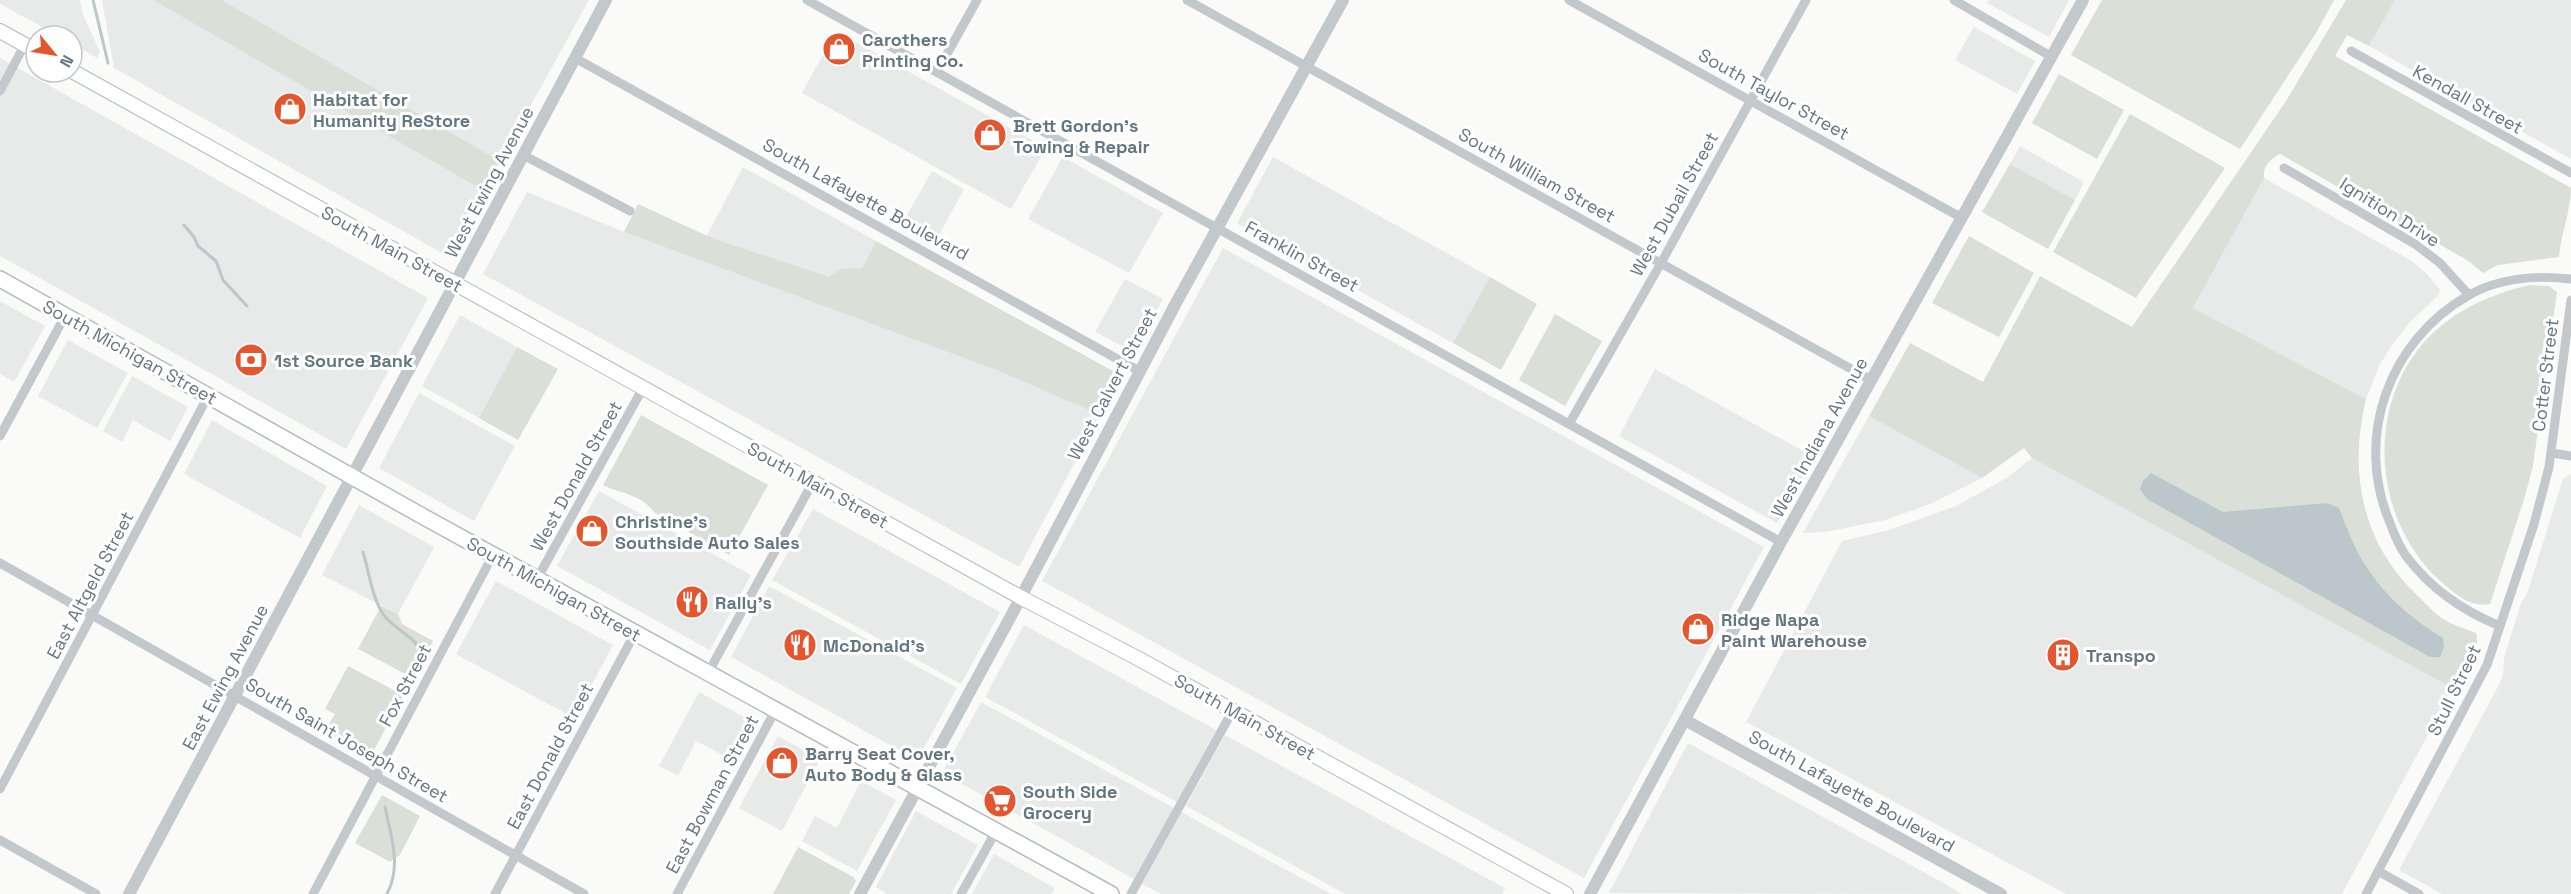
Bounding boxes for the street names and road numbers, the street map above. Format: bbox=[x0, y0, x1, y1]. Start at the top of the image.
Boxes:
street label: South Taylor Street bbox=[1695, 43, 1853, 145]
street label: Kendall Street bbox=[2409, 59, 2527, 139]
street label: West Ewing Avenue bbox=[439, 102, 539, 262]
street label: South William Street bbox=[1455, 122, 1619, 228]
street label: West Dubail Street bbox=[1625, 128, 1723, 280]
street label: South Lafayette Boulevard bbox=[759, 133, 973, 265]
street label: Ignition Drive bbox=[2336, 172, 2444, 252]
street label: South Main Street bbox=[317, 201, 467, 297]
street label: Franklin Street bbox=[1241, 215, 1363, 297]
street label: South Michigan Street bbox=[39, 294, 221, 410]
street label: West Calvert Street bbox=[1062, 304, 1162, 464]
street label: Cotter Street bbox=[2527, 317, 2563, 433]
street label: West Indiana Avenue bbox=[1765, 353, 1873, 521]
street label: West Donald Street bbox=[525, 397, 627, 555]
street label: South Main Street bbox=[743, 437, 893, 533]
street label: East Altgeld Street bbox=[41, 507, 139, 663]
street label: South Michigan Street bbox=[463, 531, 645, 647]
street label: East Ewing Avenue bbox=[177, 600, 273, 754]
street label: Fox Street bbox=[374, 640, 436, 730]
street label: Stull Street bbox=[2422, 641, 2486, 739]
street label: South Main Street bbox=[1170, 669, 1320, 765]
street label: South Saint Joseph Street bbox=[242, 672, 452, 808]
street label: East Donald Street bbox=[502, 679, 598, 833]
street label: East Bowman Street bbox=[660, 711, 764, 877]
street label: South Lafayette Boulevard bbox=[1745, 725, 1959, 857]

